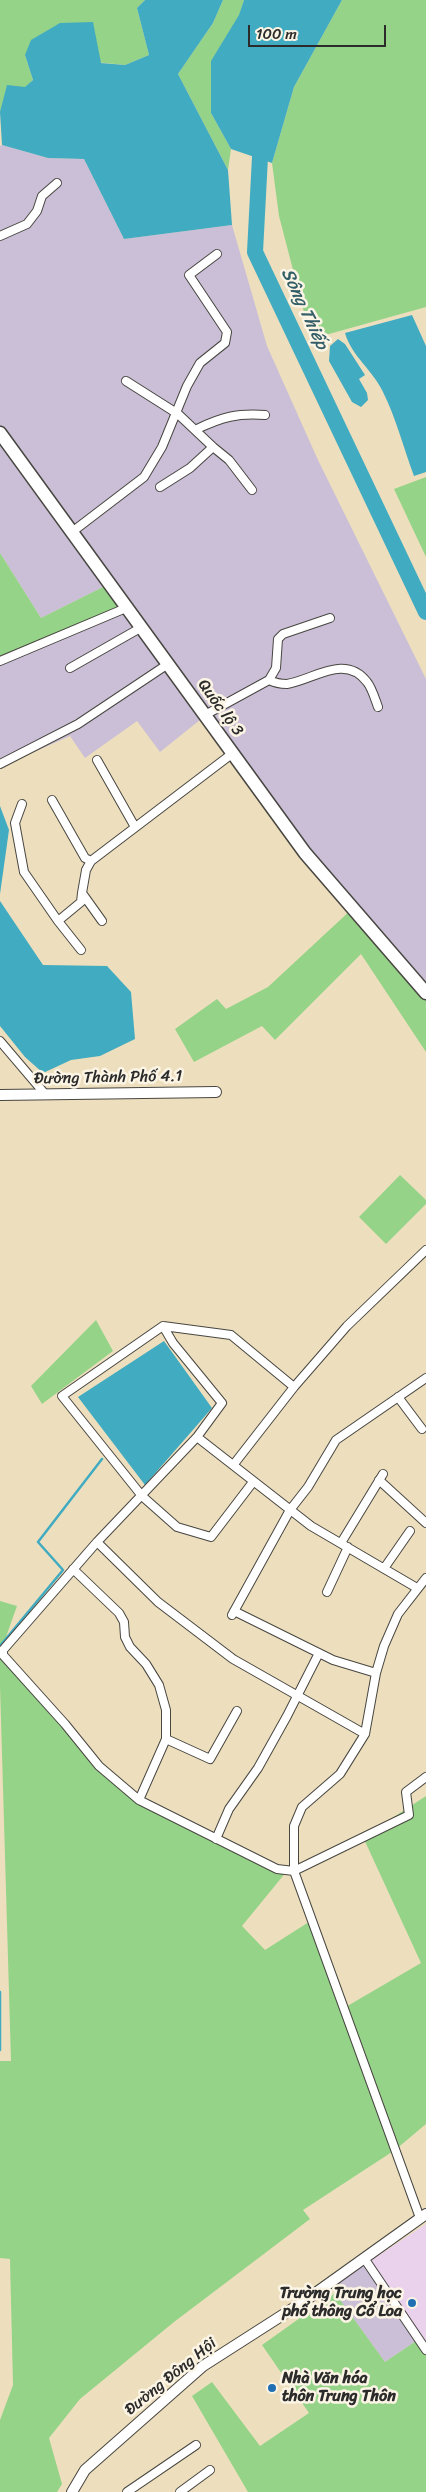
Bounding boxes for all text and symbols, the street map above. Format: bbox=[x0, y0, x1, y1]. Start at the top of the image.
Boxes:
scale bar bbox=[251, 15, 388, 47]
text: 100 m bbox=[256, 21, 297, 47]
water label: Sông Thiếp bbox=[276, 265, 332, 353]
street label: Quốc lộ 3 bbox=[193, 676, 247, 740]
street label: Đường Thành Phố 4.1 bbox=[34, 1067, 182, 1089]
place label: Trường Trung học phổ thông Cổ Loa bbox=[280, 2284, 402, 2322]
marker: Trường Trung học phổ thông Cổ Loa bbox=[406, 2297, 418, 2309]
street label: Đường Đông Hội bbox=[121, 2334, 221, 2420]
place label: Nhà Văn hóa thôn Trung Thôn bbox=[282, 2369, 396, 2407]
marker: Nhà Văn hóa thôn Trung Thôn bbox=[266, 2382, 278, 2394]

